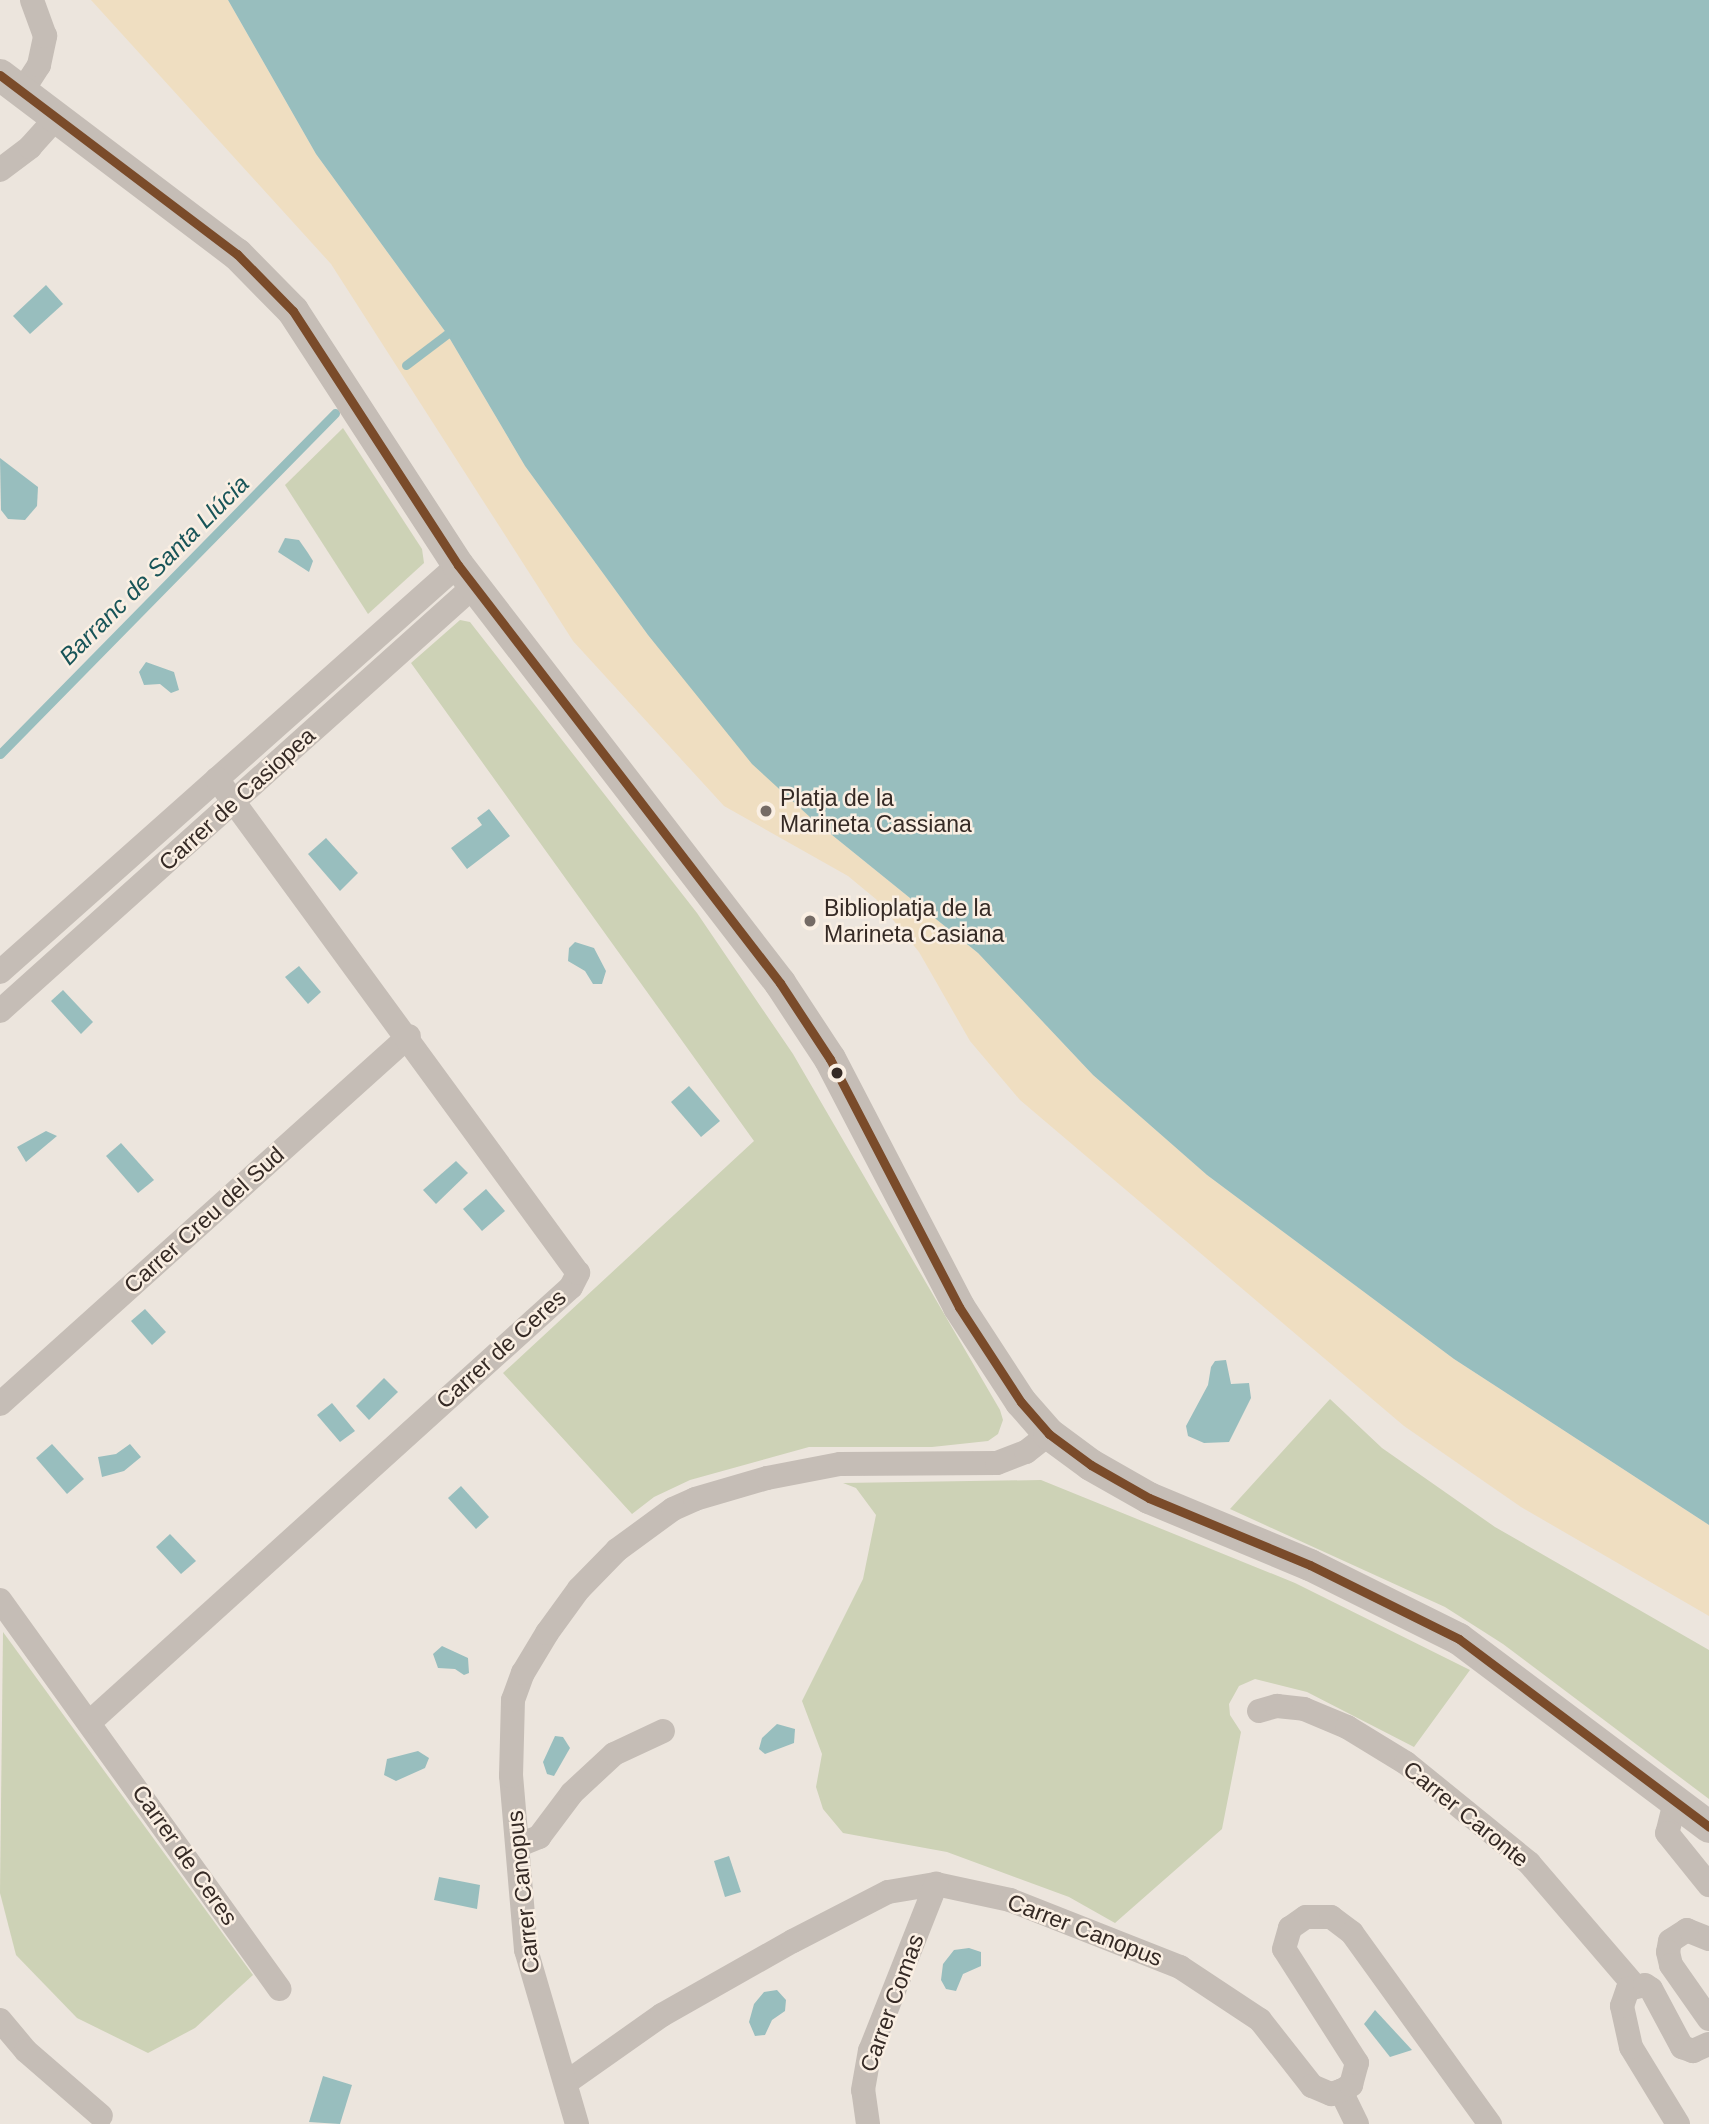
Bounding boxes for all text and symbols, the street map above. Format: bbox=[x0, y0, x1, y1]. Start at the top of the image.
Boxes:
water label: Barranc de Santa Llúcia bbox=[53, 469, 255, 671]
street label: Carrer de Casiopea bbox=[153, 722, 321, 876]
place label: Platja de la Marineta Cassiana bbox=[780, 784, 972, 838]
marker: Platja de la Marineta Cassiana bbox=[758, 803, 774, 819]
place label: Biblioplatja de la Marineta Casiana bbox=[824, 894, 1004, 948]
marker: Biblioplatja de la Marineta Casiana bbox=[802, 913, 818, 929]
unlabelled marker bbox=[830, 1066, 844, 1080]
street label: Carrer Creu del Sud bbox=[118, 1141, 290, 1299]
street label: Carrer de Ceres bbox=[430, 1284, 572, 1414]
street label: Carrer Caronte bbox=[1398, 1755, 1534, 1873]
street label: Carrer de Ceres bbox=[126, 1780, 244, 1930]
street label: Carrer Canopus bbox=[501, 1809, 545, 1975]
street label: Carrer Canopus bbox=[1004, 1888, 1166, 1972]
street label: Carrer Comas bbox=[854, 1930, 930, 2076]

